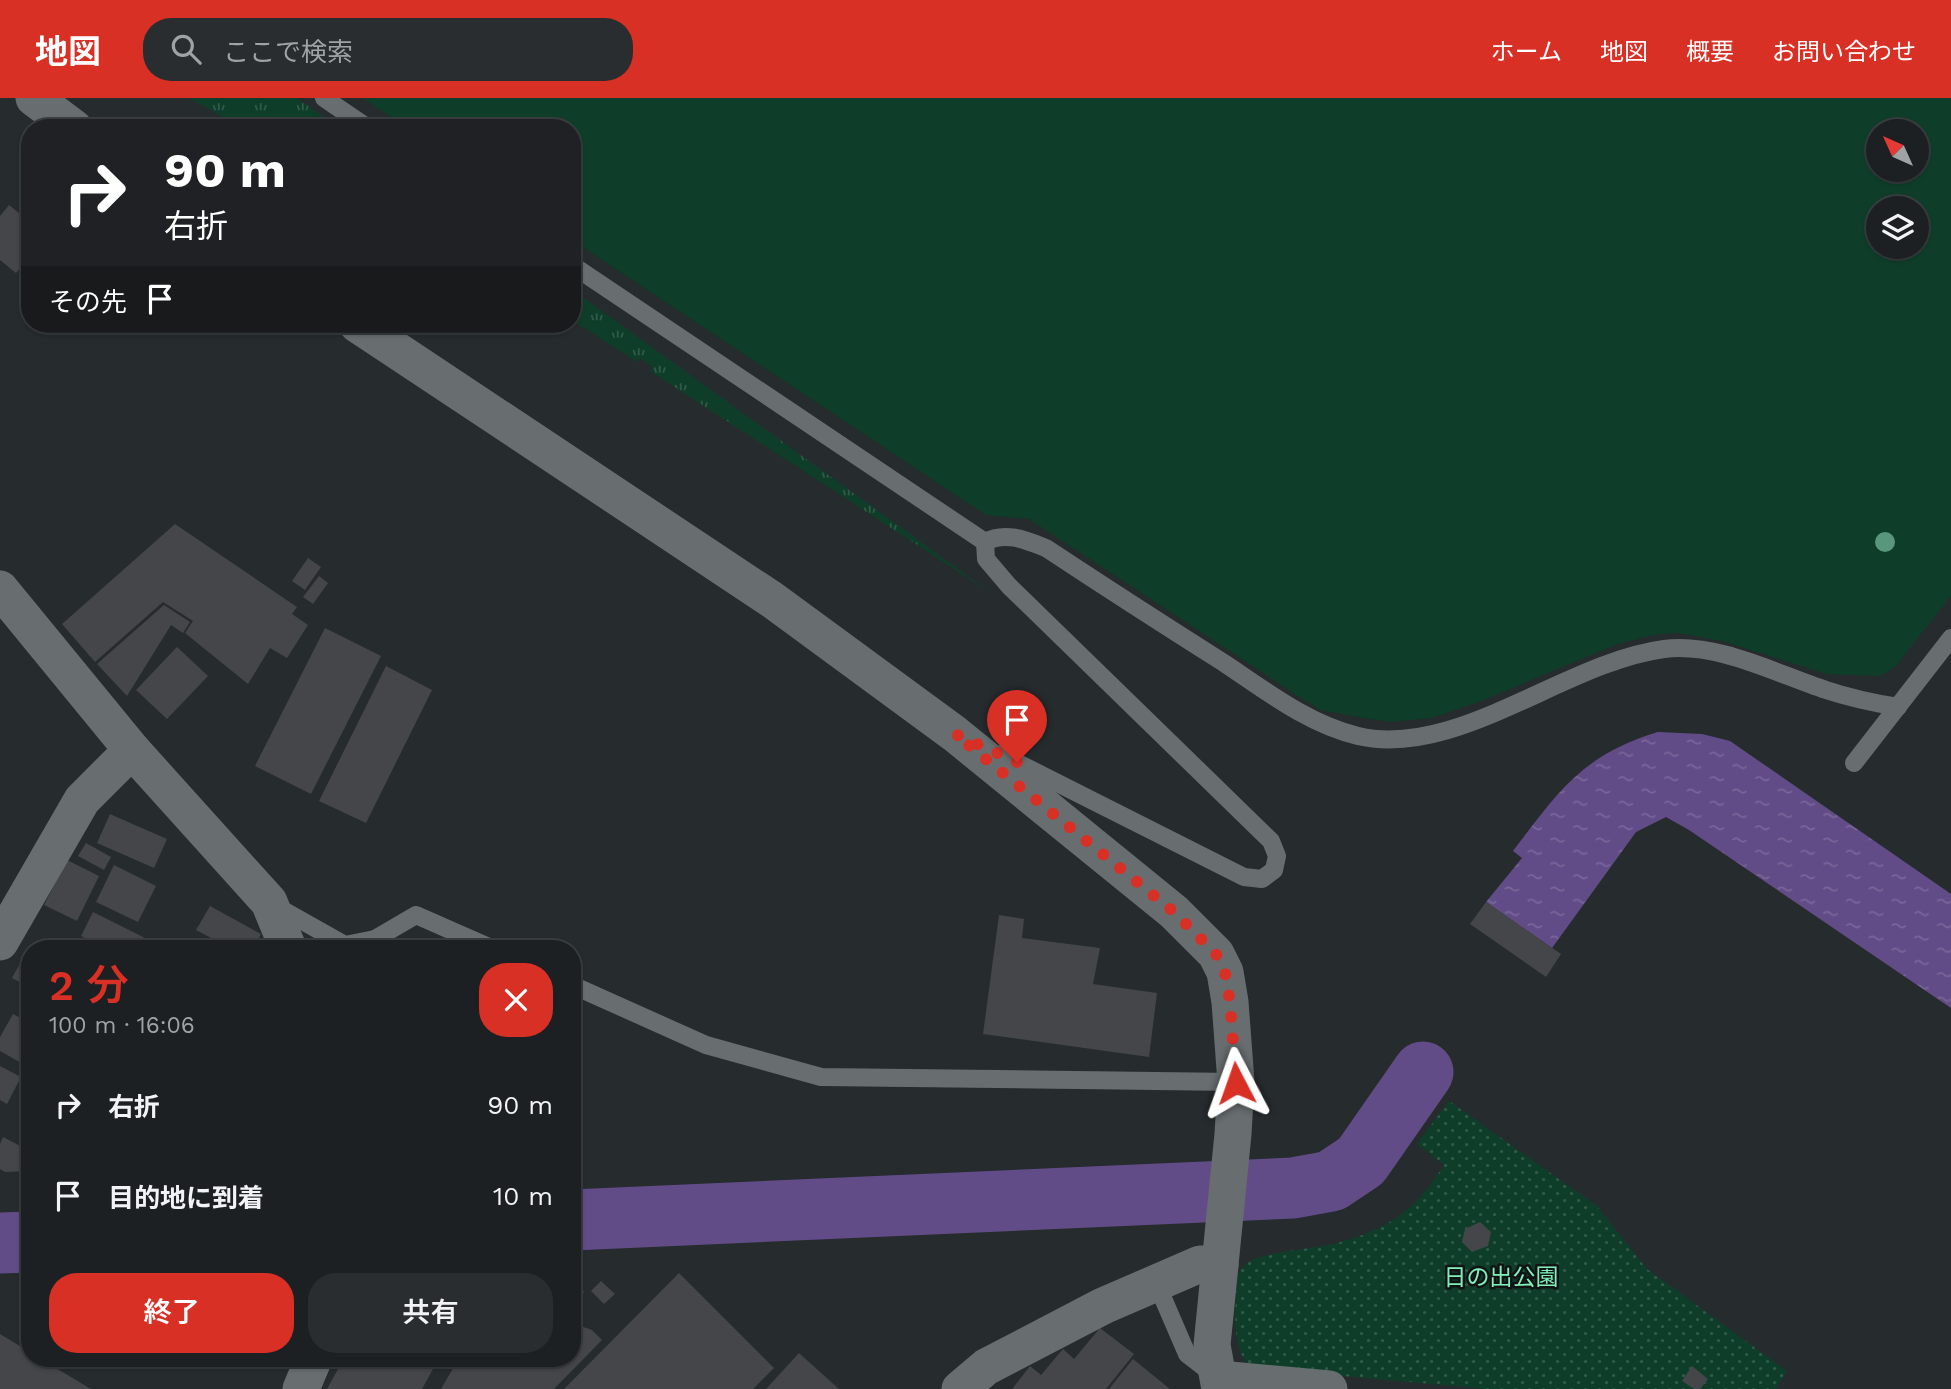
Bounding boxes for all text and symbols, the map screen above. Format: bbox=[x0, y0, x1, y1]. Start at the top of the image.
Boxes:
search box bbox=[143, 18, 633, 81]
icon: search bbox=[167, 30, 205, 68]
text: 地図 bbox=[35, 32, 101, 71]
text: ここで検索 bbox=[223, 37, 353, 67]
text: ホーム bbox=[1491, 38, 1562, 66]
text: 地図 bbox=[1600, 38, 1648, 66]
text: 概要 bbox=[1686, 38, 1734, 66]
text: お問い合わせ bbox=[1772, 38, 1916, 66]
north arrow bbox=[1866, 119, 1928, 182]
map controls bbox=[1866, 119, 1929, 259]
text: 90 m bbox=[164, 141, 286, 199]
icon: right bbox=[49, 147, 140, 238]
button: layers bbox=[1866, 196, 1929, 259]
text: 右折 bbox=[164, 207, 228, 245]
icon: arrive bbox=[141, 280, 179, 318]
text: その先 bbox=[49, 287, 127, 317]
pin bbox=[987, 690, 1047, 762]
icon: arrive bbox=[998, 701, 1036, 739]
text: 2 分 bbox=[49, 961, 129, 1010]
button: close bbox=[479, 963, 553, 1037]
text: 100 m · 16:06 bbox=[49, 1012, 195, 1039]
position arrow bbox=[1199, 1046, 1273, 1120]
icon: right bbox=[49, 1086, 87, 1124]
text: 90 m bbox=[487, 1090, 553, 1120]
text: 右折 bbox=[108, 1092, 160, 1122]
icon: arrive bbox=[49, 1177, 87, 1215]
text: 10 m bbox=[493, 1181, 553, 1211]
text: 目的地に到着 bbox=[108, 1183, 264, 1213]
park label: 日の出公園 bbox=[1444, 1264, 1559, 1291]
button: 終了 bbox=[49, 1273, 294, 1353]
button: 共有 bbox=[308, 1273, 553, 1353]

